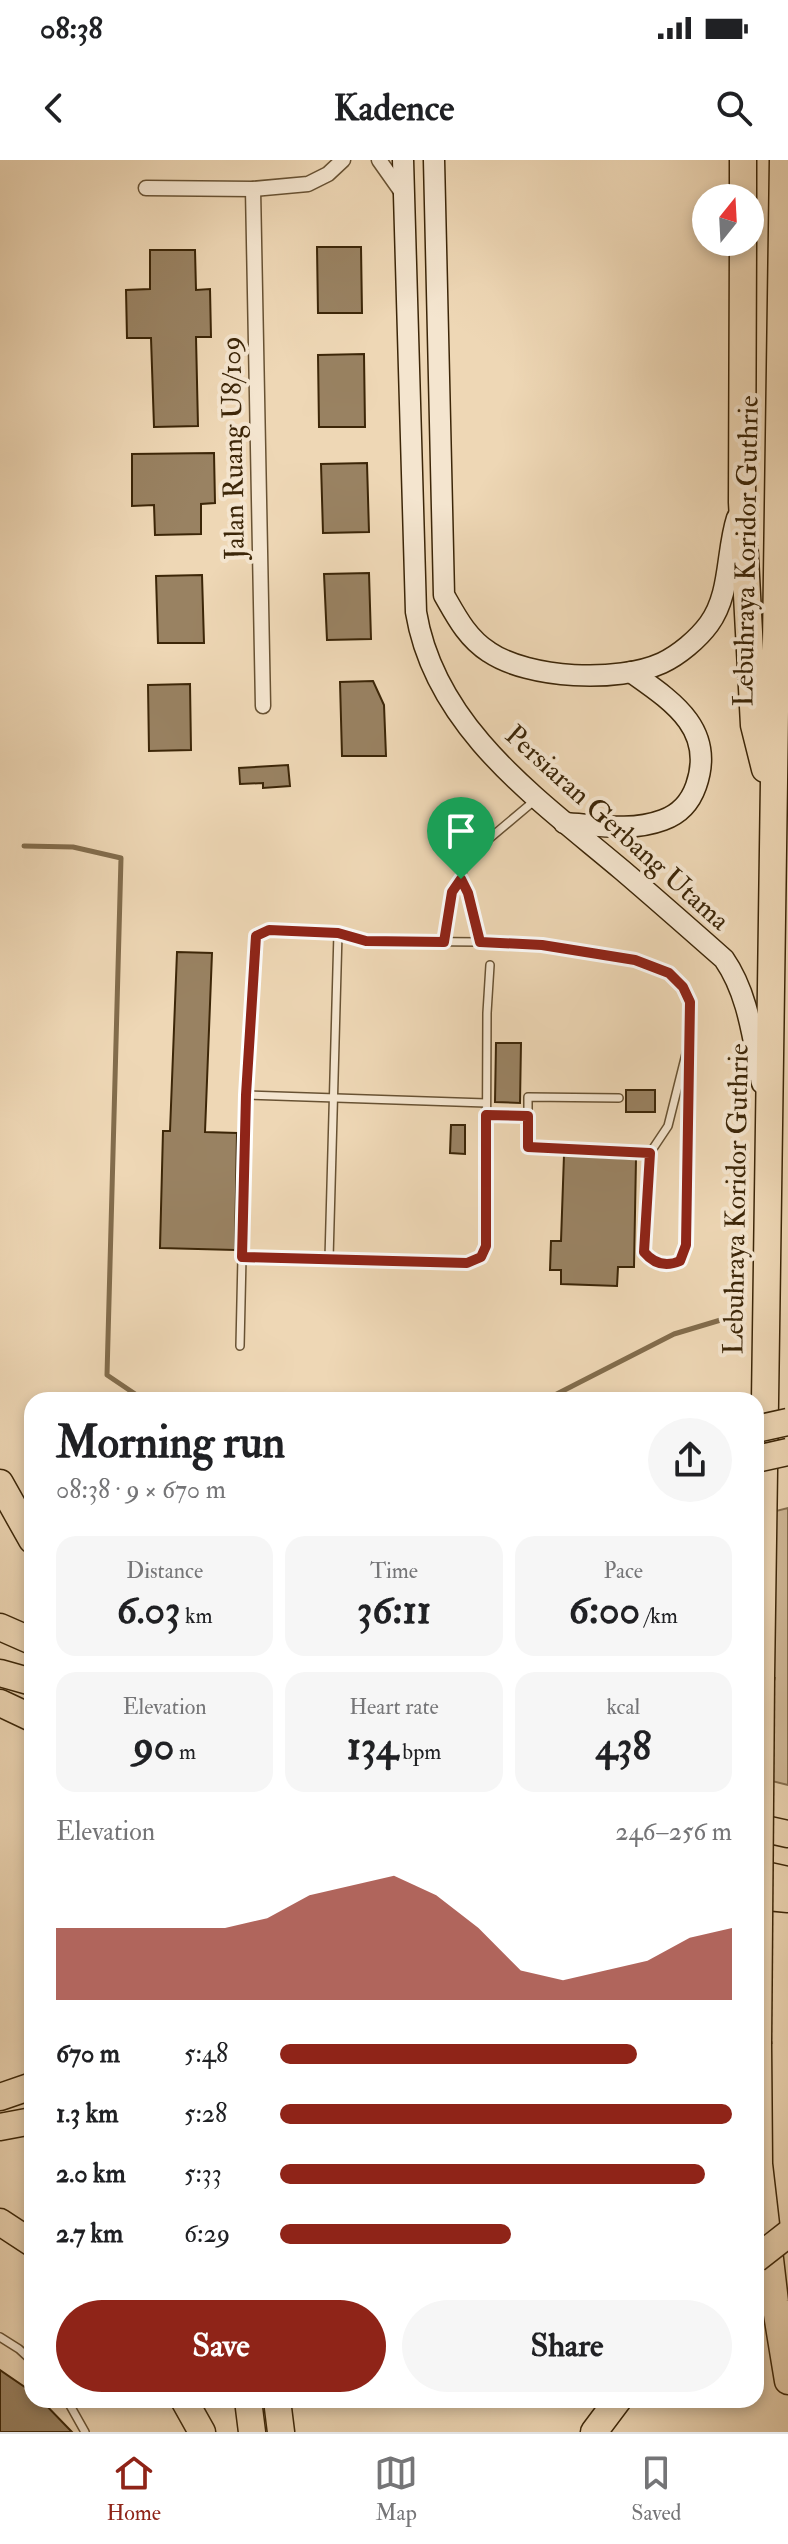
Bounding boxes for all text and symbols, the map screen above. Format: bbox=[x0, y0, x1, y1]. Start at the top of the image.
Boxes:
text: 08:38 bbox=[40, 10, 102, 47]
icon: back bbox=[32, 86, 76, 130]
text: Kadence bbox=[334, 86, 454, 131]
icon: search bbox=[712, 86, 756, 130]
north arrow bbox=[692, 184, 764, 256]
map controls bbox=[692, 184, 764, 256]
street label: Jalan Ruang U8/109 bbox=[214, 336, 253, 561]
street label: Lebuhraya Koridor Guthrie bbox=[726, 395, 767, 707]
street label: Persiaran Gerbang Utama bbox=[497, 718, 737, 939]
pin bbox=[427, 797, 495, 879]
icon: arrive bbox=[439, 809, 483, 853]
street label: Lebuhraya Koridor Guthrie bbox=[716, 1043, 757, 1355]
text: Morning run bbox=[56, 1416, 285, 1471]
button: share bbox=[648, 1418, 732, 1502]
text: 08:38 · 9 × 670 m bbox=[56, 1474, 226, 1506]
text: Distance bbox=[126, 1557, 203, 1585]
text: Time bbox=[370, 1557, 418, 1585]
text: Pace bbox=[604, 1557, 643, 1585]
text: 6.03 bbox=[117, 1585, 180, 1636]
text: 36:11 bbox=[357, 1585, 431, 1636]
text: 6:00 bbox=[569, 1585, 640, 1636]
text: km bbox=[180, 1602, 213, 1630]
text: /km bbox=[640, 1602, 678, 1630]
text: Elevation bbox=[123, 1693, 207, 1721]
text: Heart rate bbox=[349, 1693, 439, 1721]
text: kcal bbox=[606, 1693, 640, 1721]
text: 90 bbox=[133, 1721, 174, 1772]
text: 134 bbox=[347, 1721, 398, 1772]
text: 438 bbox=[595, 1721, 651, 1772]
text: m bbox=[174, 1738, 196, 1766]
text: bpm bbox=[398, 1738, 441, 1766]
text: Elevation bbox=[56, 1816, 155, 1848]
text: 246–256 m bbox=[615, 1816, 732, 1848]
text: 670 m bbox=[56, 2038, 120, 2070]
text: 5:48 bbox=[184, 2038, 228, 2070]
text: 1.3 km bbox=[56, 2098, 118, 2130]
text: 5:28 bbox=[184, 2098, 227, 2130]
text: 2.0 km bbox=[56, 2158, 126, 2190]
text: 5:33 bbox=[184, 2158, 222, 2190]
text: 2.7 km bbox=[56, 2218, 123, 2250]
text: 6:29 bbox=[184, 2218, 230, 2250]
button: Save bbox=[56, 2300, 386, 2392]
button: Share bbox=[402, 2300, 732, 2392]
tab: Home bbox=[107, 2451, 161, 2527]
tab: Map bbox=[374, 2451, 418, 2527]
tab: Saved bbox=[631, 2451, 681, 2527]

